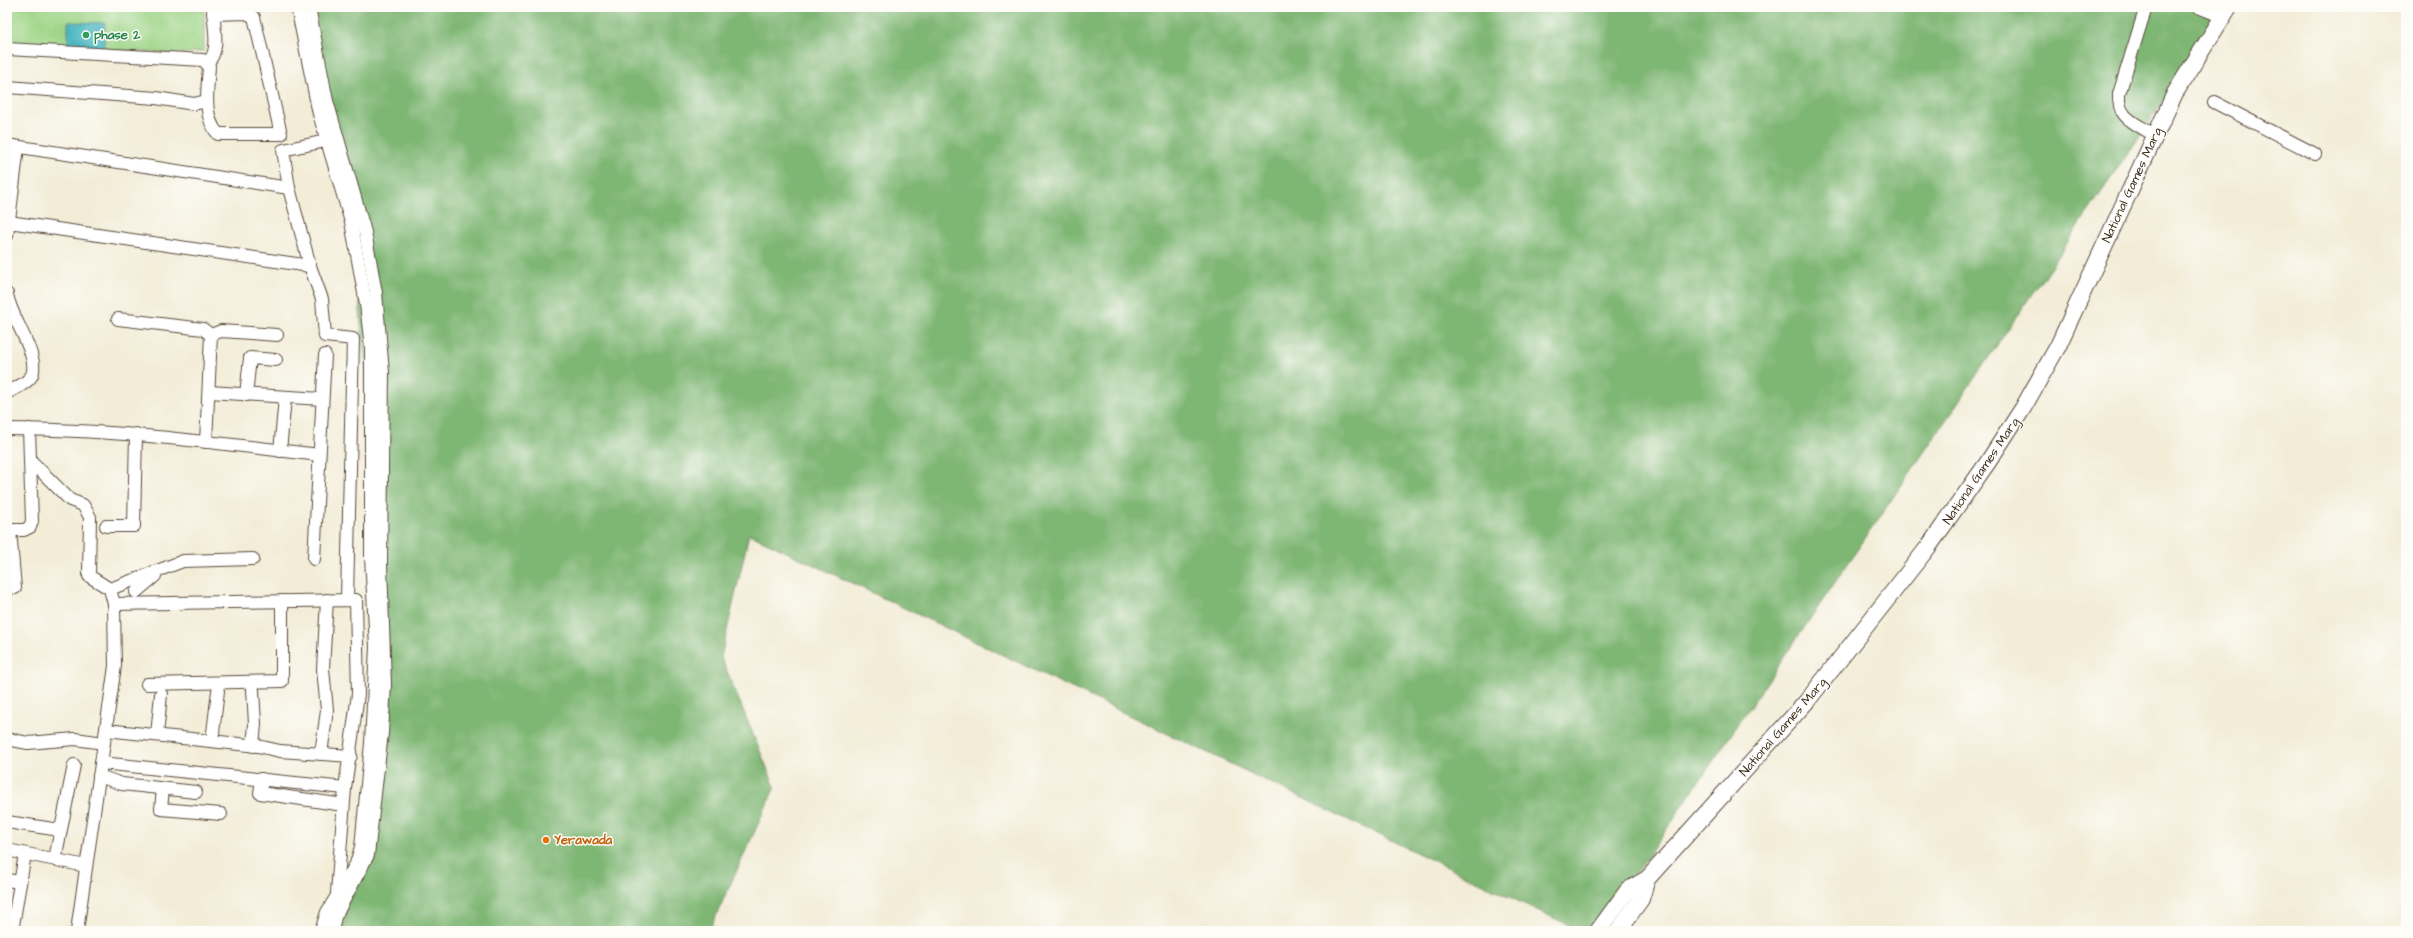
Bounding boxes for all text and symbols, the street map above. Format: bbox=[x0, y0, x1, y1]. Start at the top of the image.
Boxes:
place label: phase 2 bbox=[94, 26, 141, 45]
marker: phase 2 bbox=[81, 30, 91, 40]
street label: National Games Marg bbox=[2097, 124, 2168, 246]
street label: National Games Marg bbox=[1938, 414, 2025, 529]
street label: National Games Marg bbox=[1735, 674, 1832, 781]
place label: Yerawada bbox=[554, 831, 613, 849]
marker: Yerawada bbox=[541, 835, 551, 845]

